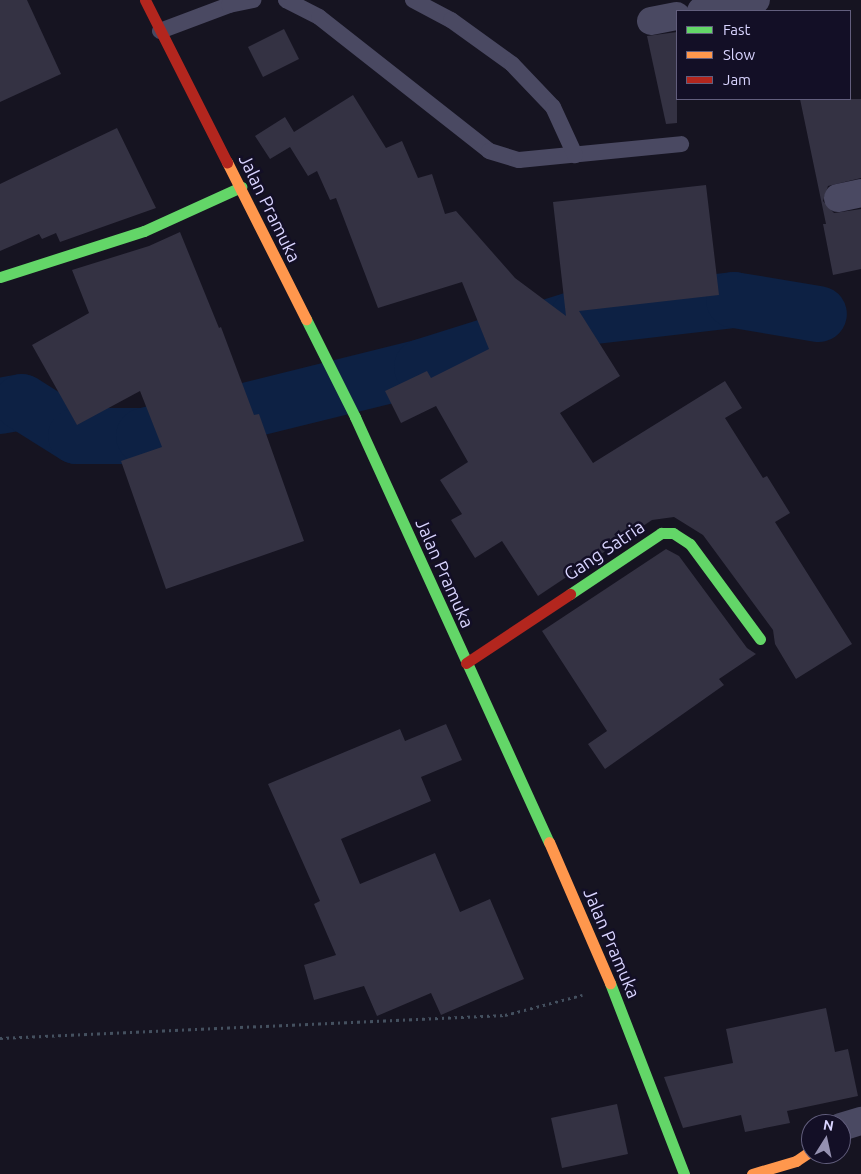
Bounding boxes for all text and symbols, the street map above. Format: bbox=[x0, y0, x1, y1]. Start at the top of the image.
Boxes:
legend bbox=[676, 10, 851, 100]
text: Fast bbox=[723, 21, 750, 38]
text: Slow bbox=[723, 46, 755, 63]
text: Jam bbox=[723, 71, 751, 88]
street label: Jalan Pramuka bbox=[235, 150, 305, 266]
street label: Jalan Pramuka bbox=[411, 515, 479, 631]
street label: Gang Satria bbox=[560, 515, 648, 585]
street label: Jalan Pramuka bbox=[579, 885, 645, 1001]
north arrow bbox=[801, 1114, 851, 1164]
text: N bbox=[822, 1116, 835, 1134]

